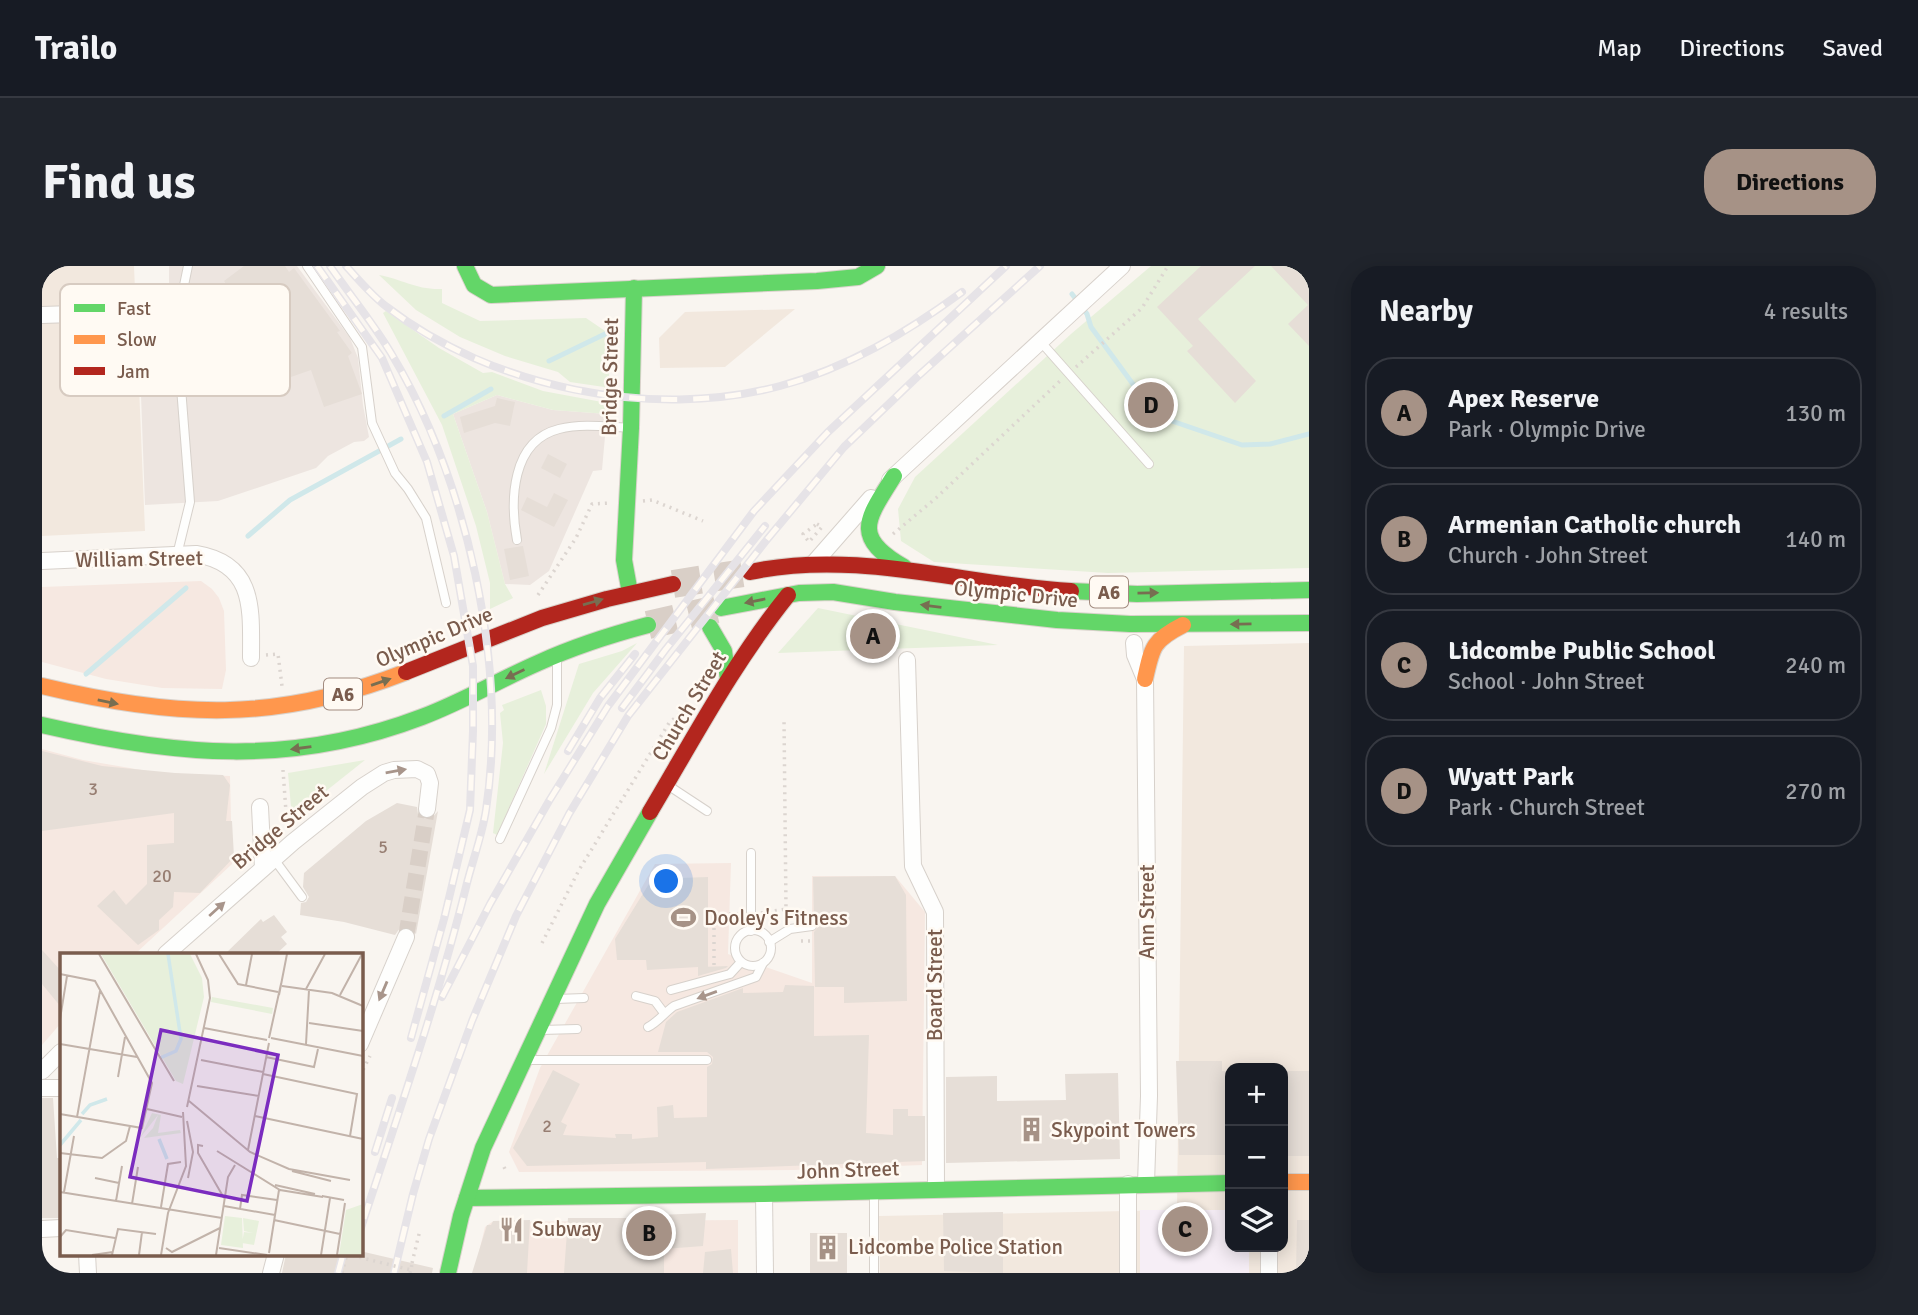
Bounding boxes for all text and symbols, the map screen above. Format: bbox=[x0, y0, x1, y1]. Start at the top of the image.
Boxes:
text: Trailo bbox=[35, 28, 117, 69]
text: Map bbox=[1597, 33, 1642, 63]
text: Directions bbox=[1680, 33, 1785, 63]
text: Saved bbox=[1823, 33, 1883, 63]
button: Directions bbox=[1704, 149, 1876, 215]
text: Find us bbox=[42, 152, 195, 212]
legend bbox=[60, 284, 290, 396]
text: Nearby bbox=[1379, 293, 1473, 330]
text: Fast bbox=[117, 297, 151, 321]
text: 4 results bbox=[1764, 297, 1848, 326]
street label: Bridge Street bbox=[596, 318, 624, 436]
text: Slow bbox=[117, 328, 157, 352]
text: Jam bbox=[117, 360, 150, 384]
pin: D bbox=[1128, 379, 1174, 431]
text: Apex Reserve bbox=[1448, 383, 1599, 415]
text: A bbox=[1397, 399, 1411, 428]
text: 130 m bbox=[1785, 399, 1846, 428]
text: Park · Olympic Drive bbox=[1448, 415, 1646, 444]
text: Armenian Catholic church bbox=[1448, 509, 1741, 541]
text: B bbox=[1397, 525, 1411, 554]
text: 140 m bbox=[1785, 525, 1846, 554]
text: Church · John Street bbox=[1448, 541, 1648, 570]
street label: William Street bbox=[75, 545, 203, 573]
street label: Olympic Drive bbox=[953, 575, 1079, 613]
road number: A6 bbox=[1090, 576, 1128, 608]
one-way arrow bbox=[1137, 588, 1159, 599]
one-way arrow bbox=[744, 596, 766, 607]
one-way arrow bbox=[583, 597, 604, 607]
street label: Olympic Drive bbox=[372, 601, 496, 673]
one-way arrow bbox=[920, 601, 942, 612]
pin: A bbox=[850, 610, 896, 662]
one-way arrow bbox=[1230, 618, 1252, 630]
text: Lidcombe Public School bbox=[1448, 635, 1715, 667]
street label: Church Street bbox=[646, 646, 732, 766]
text: C bbox=[1397, 651, 1411, 680]
text: 240 m bbox=[1785, 651, 1846, 680]
text: School · John Street bbox=[1448, 667, 1644, 696]
one-way arrow bbox=[505, 668, 525, 679]
one-way arrow bbox=[370, 677, 391, 688]
road number: A6 bbox=[324, 678, 362, 710]
one-way arrow bbox=[97, 696, 119, 707]
one-way arrow bbox=[290, 742, 312, 753]
text: Wyatt Park bbox=[1448, 761, 1574, 793]
one-way arrow bbox=[385, 765, 407, 776]
text: D bbox=[1396, 777, 1412, 806]
text: 270 m bbox=[1785, 777, 1846, 806]
house number: 3 bbox=[88, 778, 98, 800]
street label: Bridge Street bbox=[226, 779, 334, 875]
text: Park · Church Street bbox=[1448, 793, 1645, 822]
house number: 5 bbox=[378, 836, 388, 858]
your location bbox=[649, 864, 683, 898]
street label: Ann Street bbox=[1134, 864, 1160, 960]
house number: 20 bbox=[152, 865, 172, 887]
one-way arrow bbox=[208, 901, 226, 917]
sports icon: Dooley's Fitness bbox=[670, 904, 698, 932]
place label: Dooley's Fitness bbox=[704, 905, 848, 931]
street label: Board Street bbox=[922, 929, 948, 1041]
inset map bbox=[60, 953, 362, 1256]
one-way arrow bbox=[377, 980, 388, 1001]
one-way arrow bbox=[696, 989, 717, 1000]
map controls bbox=[1225, 1063, 1288, 1252]
button: + bbox=[1225, 1063, 1288, 1126]
house number: 2 bbox=[542, 1115, 552, 1137]
building icon: Skypoint Towers bbox=[1017, 1116, 1045, 1144]
place label: Skypoint Towers bbox=[1051, 1117, 1196, 1143]
button: − bbox=[1225, 1126, 1288, 1189]
street label: John Street bbox=[796, 1155, 900, 1185]
button: layers bbox=[1225, 1189, 1288, 1252]
pin: C bbox=[1162, 1203, 1208, 1255]
pin: B bbox=[626, 1207, 672, 1259]
restaurant icon: Subway bbox=[498, 1215, 526, 1243]
place label: Subway bbox=[532, 1216, 602, 1242]
building icon: Lidcombe Police Station bbox=[814, 1233, 842, 1261]
place label: Lidcombe Police Station bbox=[848, 1234, 1063, 1260]

